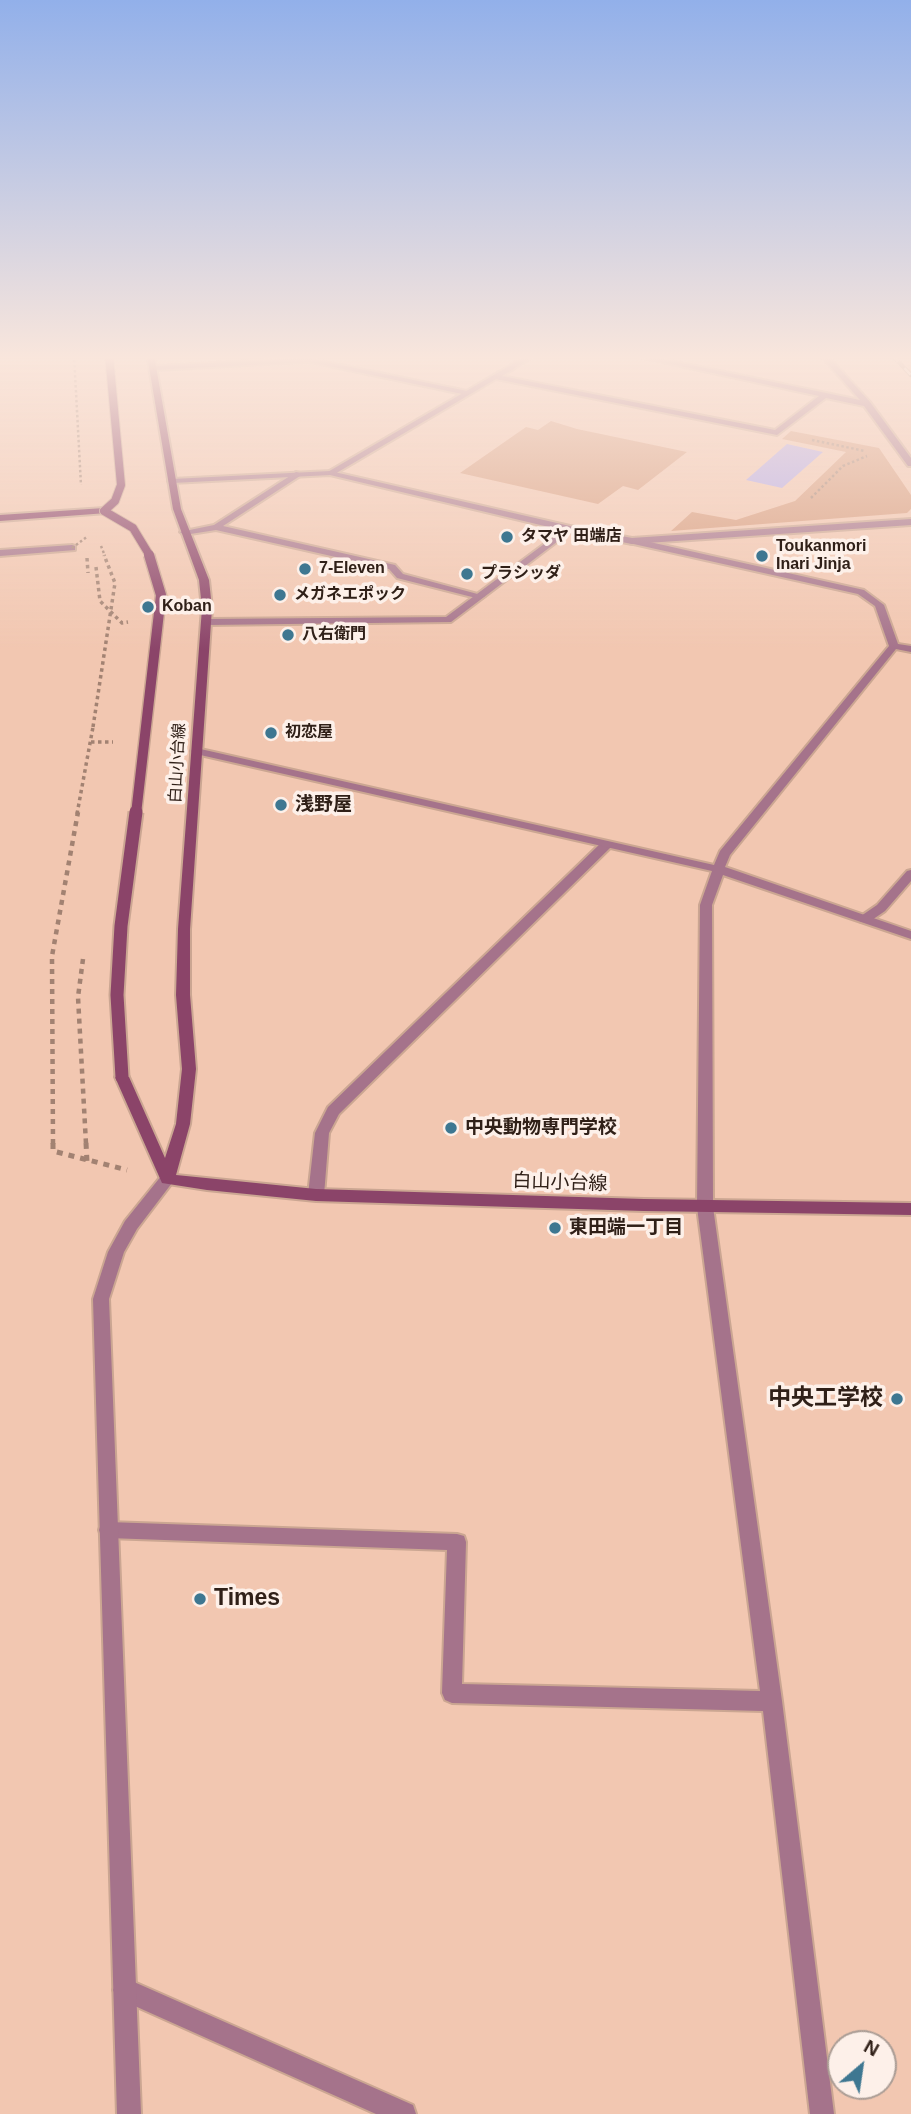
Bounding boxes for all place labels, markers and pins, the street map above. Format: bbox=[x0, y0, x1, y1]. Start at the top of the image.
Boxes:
place label: タマヤ 田端店 bbox=[521, 527, 621, 547]
marker: タマヤ 田端店 bbox=[499, 529, 515, 545]
place label: Toukanmori Inari Jinja bbox=[776, 537, 866, 575]
marker: Toukanmori Inari Jinja bbox=[754, 548, 770, 564]
place label: 7-Eleven bbox=[319, 559, 385, 579]
marker: 7-Eleven bbox=[297, 561, 313, 577]
place label: プラシッダ bbox=[481, 564, 561, 584]
marker: プラシッダ bbox=[459, 566, 475, 582]
place label: メガネエポック bbox=[294, 585, 406, 605]
marker: メガネエポック bbox=[272, 587, 288, 603]
place label: Koban bbox=[162, 597, 212, 617]
marker: Koban bbox=[140, 599, 156, 615]
place label: 八右衛門 bbox=[302, 625, 366, 645]
marker: 八右衛門 bbox=[280, 627, 296, 643]
place label: 初恋屋 bbox=[285, 723, 333, 743]
marker: 初恋屋 bbox=[263, 725, 279, 741]
place label: 浅野屋 bbox=[295, 794, 352, 816]
marker: 浅野屋 bbox=[273, 797, 289, 813]
place label: 中央動物専門学校 bbox=[465, 1117, 617, 1139]
marker: 中央動物専門学校 bbox=[443, 1120, 459, 1136]
place label: 東田端一丁目 bbox=[569, 1217, 683, 1239]
marker: 東田端一丁目 bbox=[547, 1220, 563, 1236]
place label: 中央工学校 bbox=[768, 1385, 883, 1413]
marker: 中央工学校 bbox=[889, 1391, 905, 1407]
place label: Times bbox=[214, 1585, 280, 1613]
marker: Times bbox=[192, 1591, 208, 1607]

